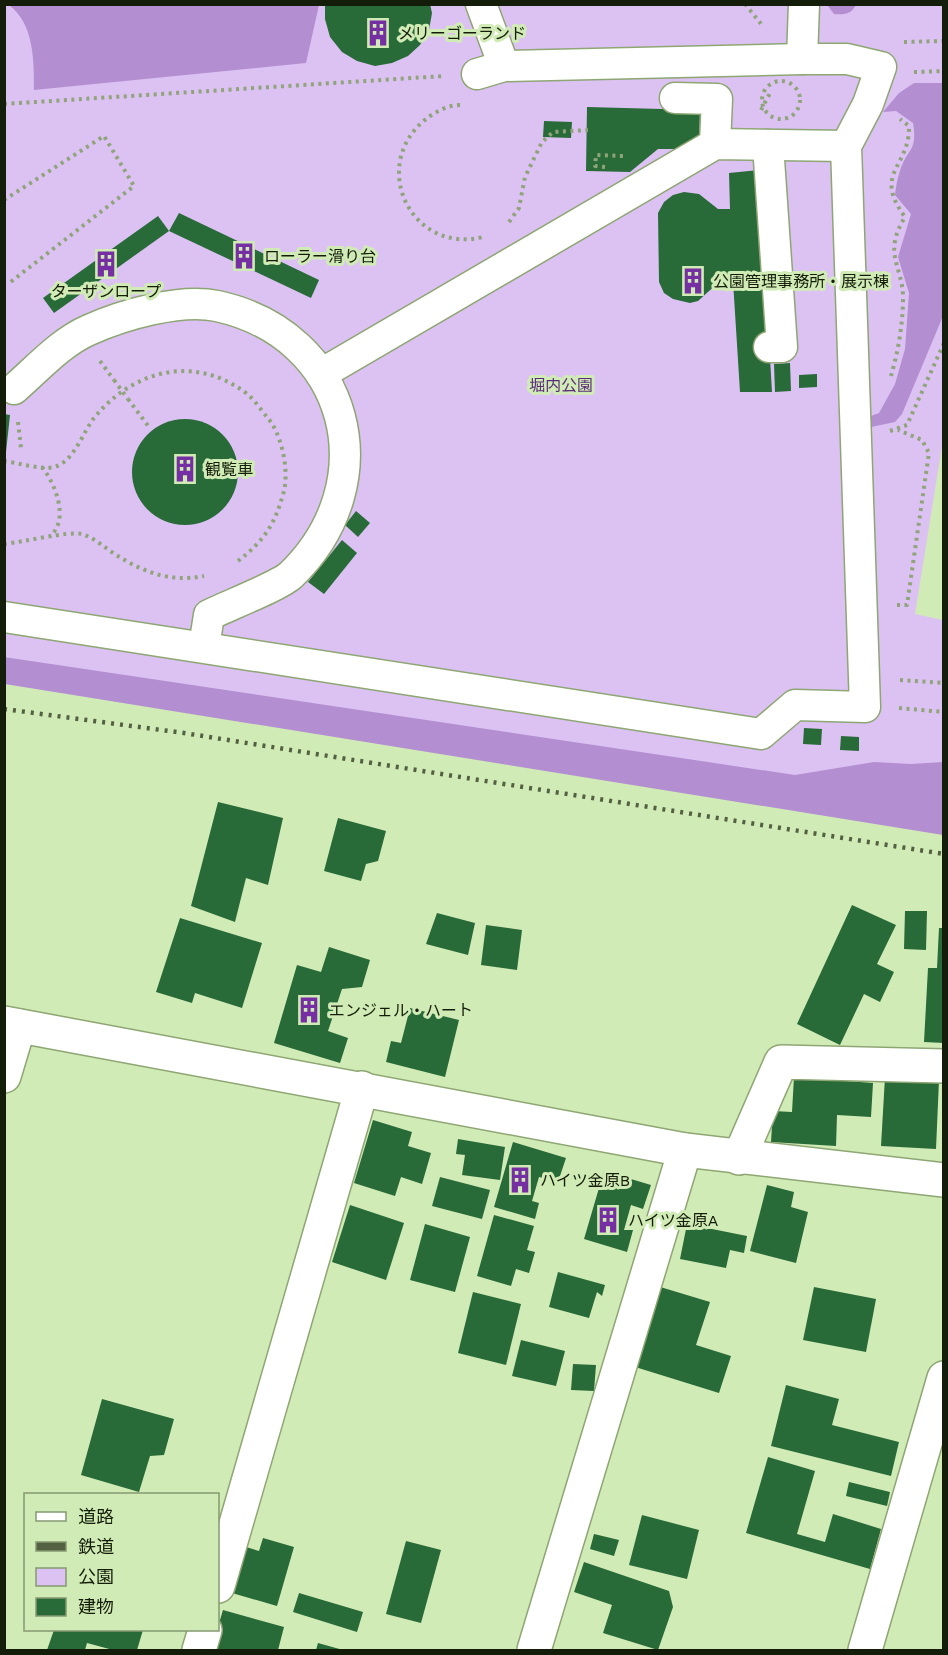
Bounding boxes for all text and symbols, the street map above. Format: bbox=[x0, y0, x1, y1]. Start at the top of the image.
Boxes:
building icon: メリーゴーランド bbox=[363, 18, 393, 48]
place label: メリーゴーランド bbox=[398, 24, 526, 43]
building icon: ローラー滑り台 bbox=[229, 241, 259, 271]
place label: ローラー滑り台 bbox=[264, 247, 376, 266]
building icon: ターザンロープ bbox=[91, 249, 121, 279]
building icon: 公園管理事務所・展示棟 bbox=[678, 266, 708, 296]
place label: 公園管理事務所・展示棟 bbox=[713, 272, 889, 291]
place label: ターザンロープ bbox=[51, 282, 161, 301]
park label: 堀内公園 bbox=[529, 376, 593, 395]
building icon: 観覧車 bbox=[170, 454, 200, 484]
place label: 観覧車 bbox=[205, 460, 253, 479]
building icon: エンジェル・ハート bbox=[294, 995, 324, 1025]
place label: エンジェル・ハート bbox=[329, 1001, 473, 1020]
building icon: ハイツ金原B bbox=[505, 1165, 535, 1195]
place label: ハイツ金原B bbox=[540, 1171, 630, 1190]
building icon: ハイツ金原A bbox=[593, 1205, 623, 1235]
place label: ハイツ金原A bbox=[628, 1211, 719, 1230]
legend bbox=[24, 1493, 219, 1631]
text: 道路 bbox=[78, 1506, 114, 1527]
text: 鉄道 bbox=[78, 1536, 114, 1557]
text: 公園 bbox=[78, 1566, 114, 1587]
text: 建物 bbox=[78, 1596, 114, 1617]

